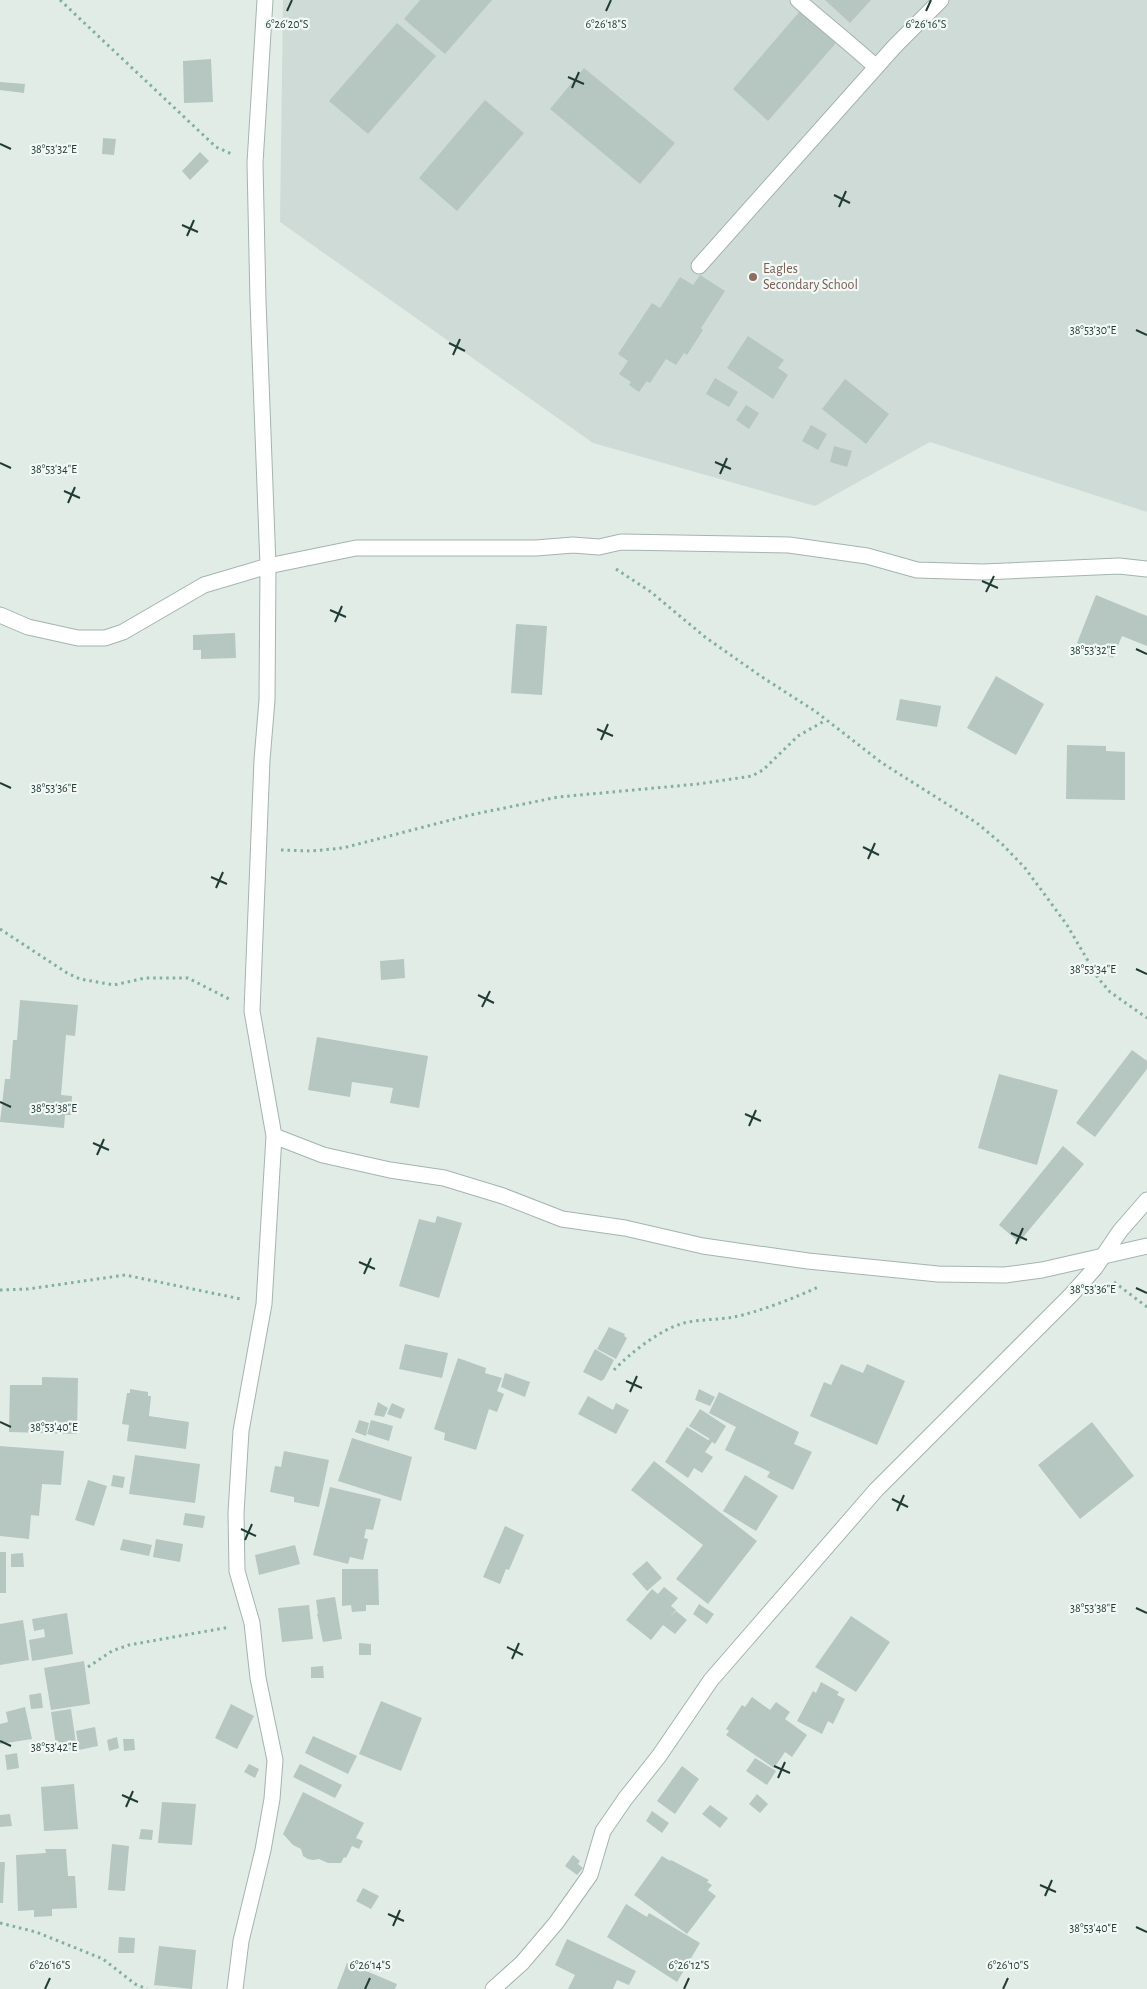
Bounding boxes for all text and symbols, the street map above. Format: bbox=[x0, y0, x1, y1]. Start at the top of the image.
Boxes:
text: 6°26'20"S bbox=[265, 18, 309, 30]
text: 6°26'18"S bbox=[585, 18, 627, 30]
text: 6°26'16"S bbox=[905, 18, 947, 30]
text: 38°53'32"E bbox=[31, 143, 77, 155]
place label: Eagles Secondary School bbox=[763, 262, 858, 292]
marker: Eagles Secondary School bbox=[747, 271, 759, 283]
text: 38°53'30"E bbox=[1070, 324, 1116, 336]
text: 38°53'34"E bbox=[31, 463, 77, 475]
text: 38°53'32"E bbox=[1070, 644, 1116, 656]
text: 38°53'36"E bbox=[31, 782, 77, 794]
text: 38°53'34"E bbox=[1070, 963, 1116, 975]
text: 38°53'38"E bbox=[31, 1102, 77, 1114]
text: 38°53'36"E bbox=[1070, 1283, 1116, 1295]
text: 38°53'40"E bbox=[30, 1421, 78, 1433]
text: 38°53'38"E bbox=[1070, 1602, 1116, 1614]
text: 38°53'42"E bbox=[31, 1741, 77, 1753]
text: 38°53'40"E bbox=[1069, 1922, 1117, 1934]
text: 6°26'16"S bbox=[29, 1959, 71, 1971]
text: 6°26'14"S bbox=[349, 1959, 391, 1971]
text: 6°26'12"S bbox=[669, 1959, 710, 1971]
text: 6°26'10"S bbox=[987, 1959, 1029, 1971]

